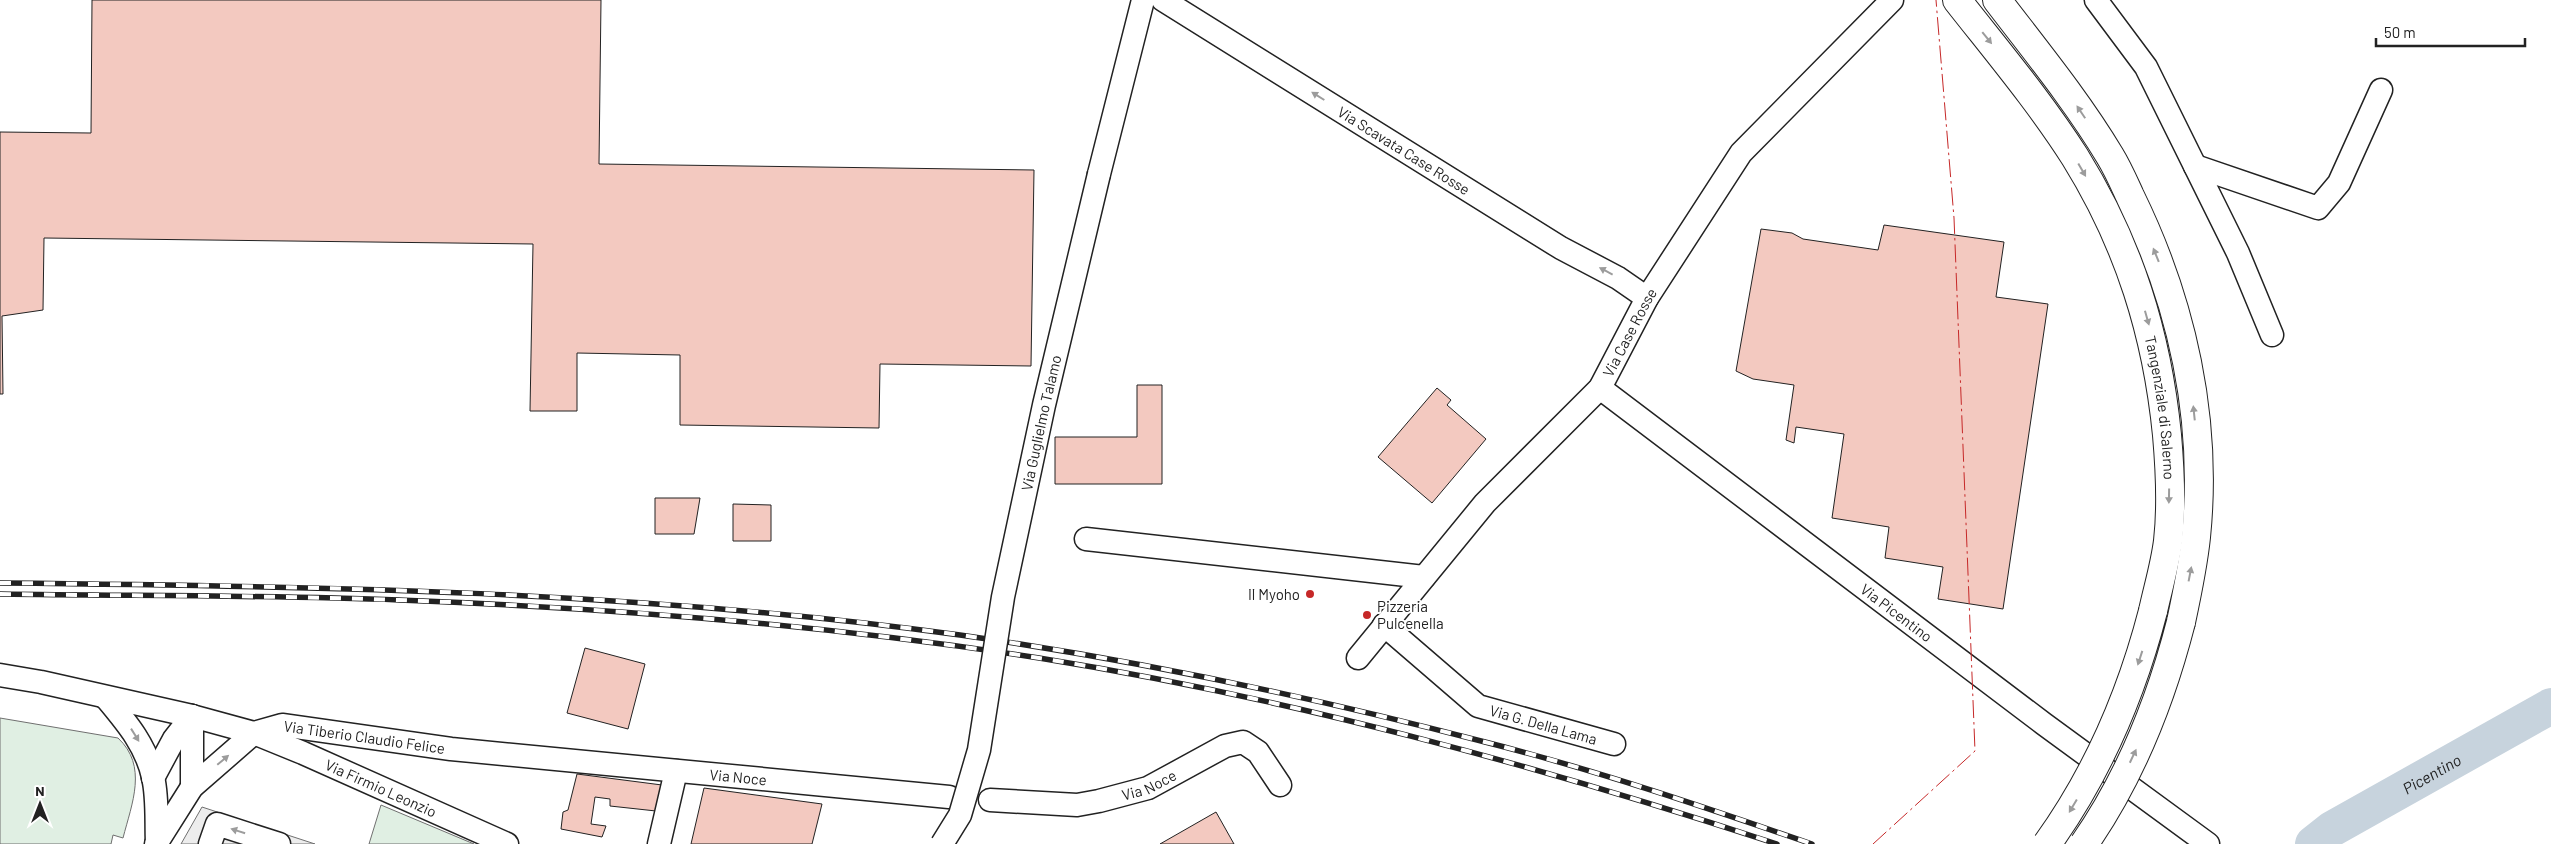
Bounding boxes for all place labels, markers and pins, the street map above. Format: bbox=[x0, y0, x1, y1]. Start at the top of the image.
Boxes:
place label: Il Myoho bbox=[1248, 585, 1300, 603]
marker: Il Myoho bbox=[1304, 588, 1316, 600]
place label: Pizzeria Pulcenella bbox=[1377, 597, 1444, 632]
marker: Pizzeria Pulcenella bbox=[1361, 609, 1373, 621]

